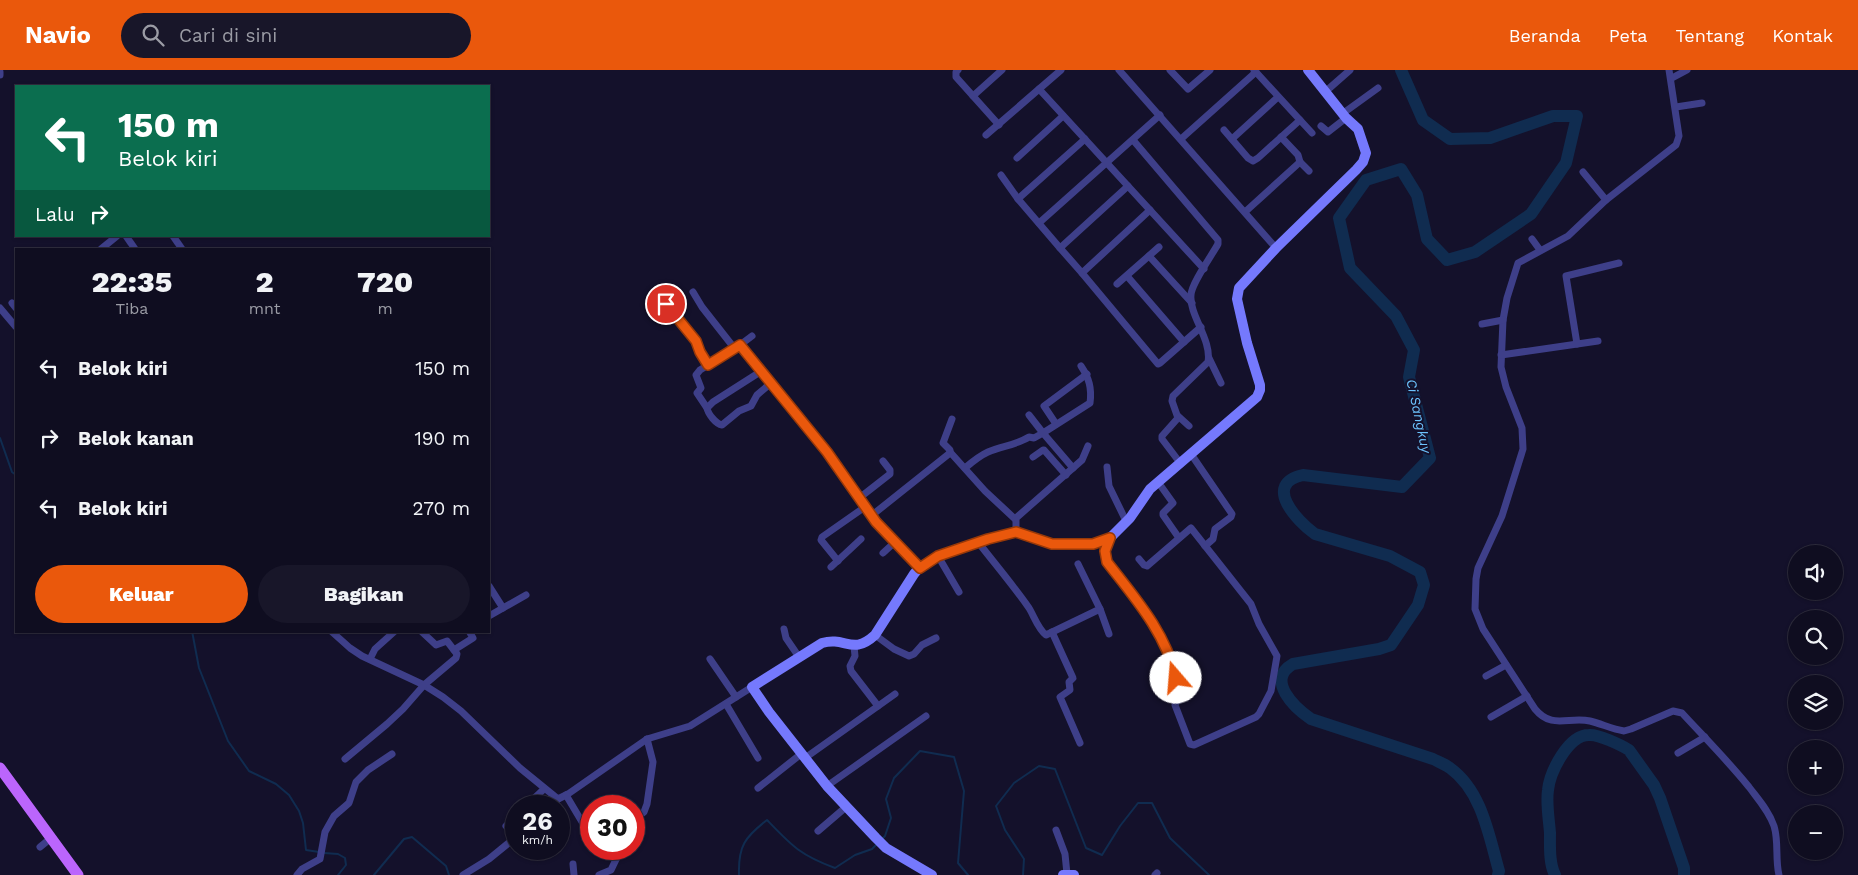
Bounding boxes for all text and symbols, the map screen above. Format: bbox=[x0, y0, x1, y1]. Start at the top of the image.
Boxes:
search box bbox=[121, 13, 471, 58]
text: Navio bbox=[25, 21, 91, 49]
icon: search bbox=[139, 21, 167, 49]
text: Cari di sini bbox=[179, 24, 277, 47]
text: Beranda bbox=[1509, 25, 1581, 46]
text: Peta bbox=[1609, 25, 1647, 46]
text: Tentang bbox=[1675, 25, 1744, 46]
text: Kontak bbox=[1772, 25, 1833, 46]
text: 150 m bbox=[118, 104, 219, 146]
icon: left bbox=[35, 105, 100, 170]
text: Belok kiri bbox=[118, 146, 218, 171]
icon: right bbox=[85, 200, 113, 228]
text: Lalu bbox=[35, 203, 75, 226]
text: 22:35 bbox=[92, 264, 172, 299]
text: 2 bbox=[256, 264, 274, 299]
text: 720 bbox=[357, 264, 413, 299]
pin bbox=[645, 283, 687, 325]
icon: arrive bbox=[652, 290, 680, 318]
text: Tiba bbox=[115, 299, 148, 318]
text: mnt bbox=[249, 299, 281, 318]
text: m bbox=[378, 299, 393, 318]
icon: left bbox=[35, 354, 63, 382]
text: Belok kiri bbox=[78, 357, 168, 380]
text: 150 m bbox=[415, 357, 470, 380]
water label: Ci Sangkuy bbox=[1403, 378, 1435, 455]
icon: right bbox=[35, 424, 63, 452]
text: Belok kanan bbox=[78, 427, 194, 450]
text: 190 m bbox=[414, 427, 470, 450]
icon: left bbox=[35, 494, 63, 522]
text: Belok kiri bbox=[78, 497, 168, 520]
text: 270 m bbox=[413, 497, 470, 520]
map controls bbox=[1788, 545, 1843, 860]
button: sound bbox=[1788, 545, 1843, 600]
button: Keluar bbox=[35, 565, 248, 623]
button: Bagikan bbox=[258, 565, 470, 623]
button: search bbox=[1788, 610, 1843, 665]
position arrow bbox=[1149, 651, 1201, 703]
button: layers bbox=[1788, 675, 1843, 730]
button: + bbox=[1788, 740, 1843, 795]
speed limit sign: 30 bbox=[580, 795, 645, 860]
button: − bbox=[1788, 805, 1843, 860]
text: 26 bbox=[522, 807, 553, 836]
text: km/h bbox=[522, 833, 553, 847]

